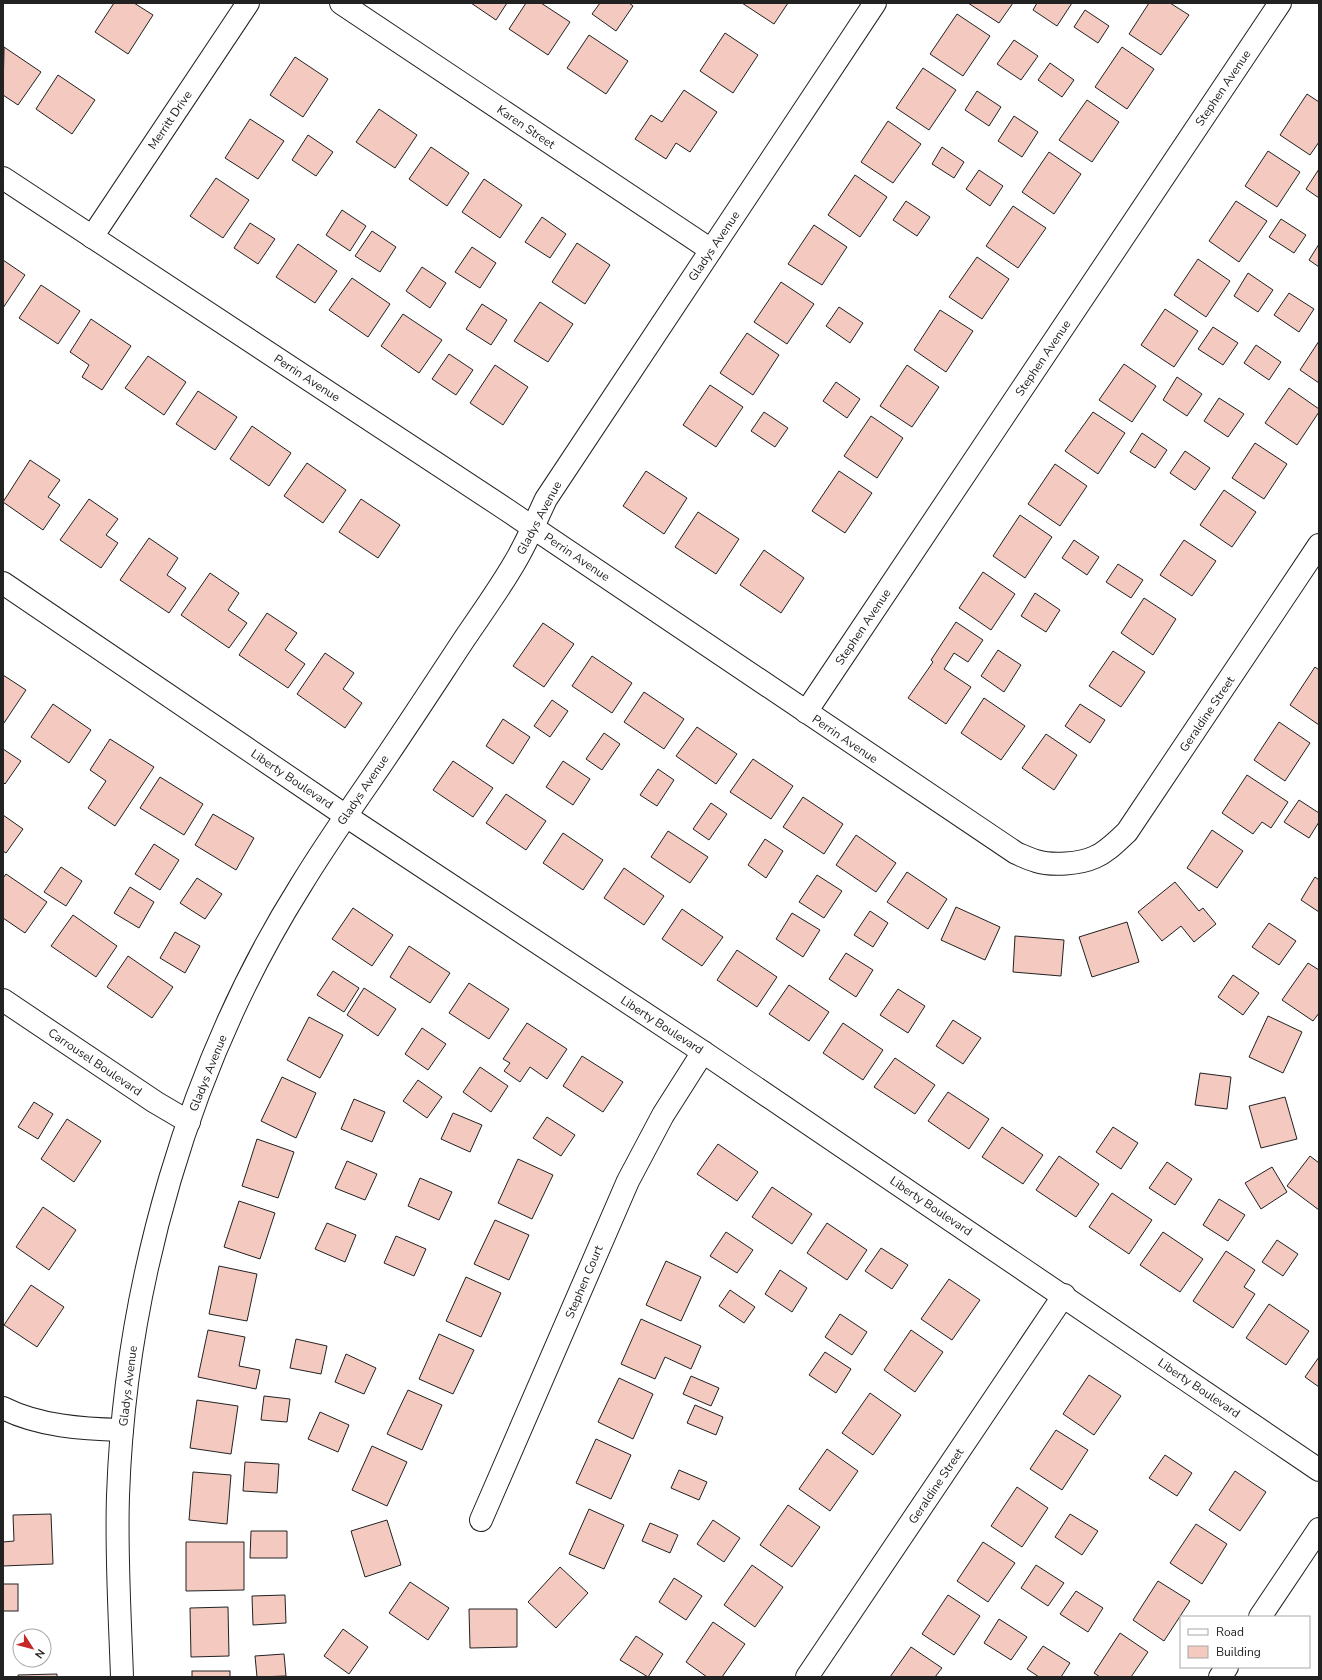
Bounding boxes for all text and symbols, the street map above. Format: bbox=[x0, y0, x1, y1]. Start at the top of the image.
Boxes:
street label: Stephen Avenue bbox=[1192, 47, 1254, 129]
street label: Merritt Drive bbox=[144, 87, 196, 153]
street label: Karen Street bbox=[494, 102, 559, 153]
street label: Gladys Avenue bbox=[685, 208, 743, 284]
street label: Stephen Avenue bbox=[1012, 317, 1074, 399]
street label: Perrin Avenue bbox=[271, 351, 343, 405]
street label: Gladys Avenue bbox=[513, 478, 565, 558]
street label: Perrin Avenue bbox=[541, 529, 613, 585]
street label: Stephen Avenue bbox=[832, 586, 894, 668]
street label: Geraldine Street bbox=[1176, 672, 1239, 755]
street label: Perrin Avenue bbox=[809, 711, 881, 767]
street label: Liberty Boulevard bbox=[248, 746, 336, 812]
street label: Gladys Avenue bbox=[334, 752, 392, 828]
street label: Liberty Boulevard bbox=[617, 992, 707, 1058]
street label: Carrousel Boulevard bbox=[45, 1025, 145, 1099]
street label: Gladys Avenue bbox=[185, 1032, 231, 1114]
street label: Liberty Boulevard bbox=[887, 1173, 975, 1239]
street label: Stephen Court bbox=[561, 1242, 607, 1321]
street label: Gladys Avenue bbox=[115, 1345, 141, 1427]
street label: Liberty Boulevard bbox=[1155, 1355, 1243, 1421]
street label: Geraldine Street bbox=[905, 1444, 968, 1527]
legend bbox=[1180, 1616, 1310, 1668]
text: Road bbox=[1216, 1624, 1244, 1640]
north arrow bbox=[12, 1628, 52, 1668]
text: Building bbox=[1216, 1644, 1261, 1660]
text: N bbox=[31, 1646, 48, 1661]

